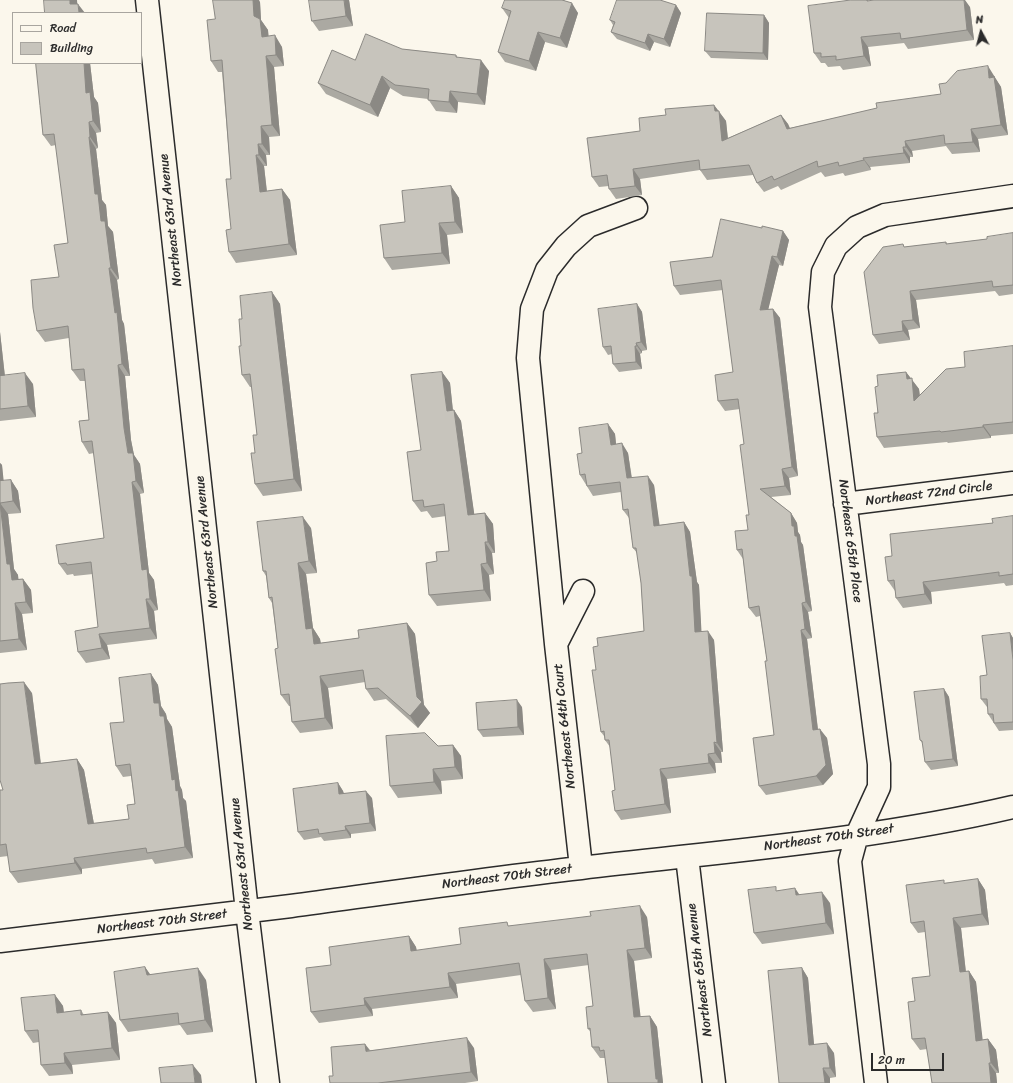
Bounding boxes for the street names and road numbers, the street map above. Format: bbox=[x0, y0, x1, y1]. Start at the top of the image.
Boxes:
street label: Northeast 63rd Avenue bbox=[156, 153, 186, 287]
street label: Northeast 63rd Avenue bbox=[192, 475, 222, 609]
street label: Northeast 65th Place bbox=[835, 478, 865, 604]
street label: Northeast 72nd Circle bbox=[865, 478, 993, 510]
street label: Northeast 64th Court bbox=[551, 663, 579, 789]
street label: Northeast 63rd Avenue bbox=[227, 797, 257, 931]
street label: Northeast 70th Street bbox=[763, 821, 895, 855]
street label: Northeast 70th Street bbox=[441, 861, 573, 893]
street label: Northeast 65th Avenue bbox=[684, 902, 716, 1038]
street label: Northeast 70th Street bbox=[96, 906, 228, 938]

